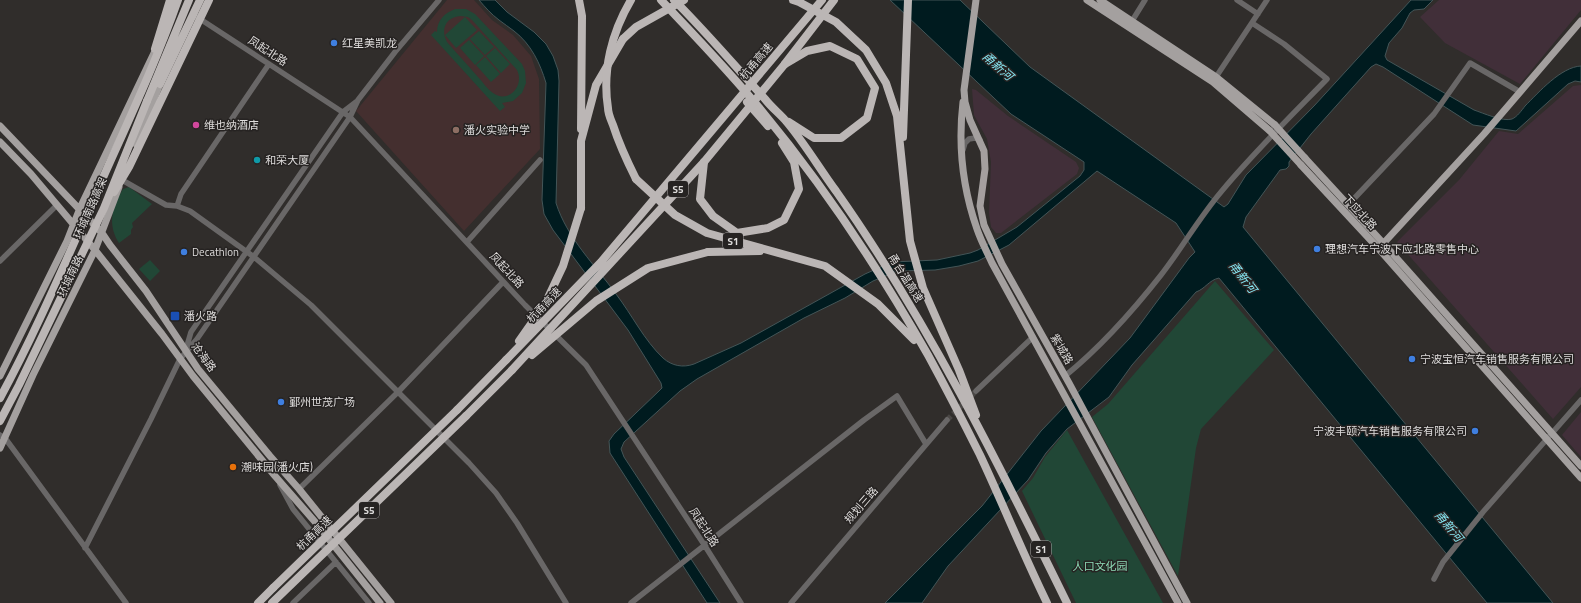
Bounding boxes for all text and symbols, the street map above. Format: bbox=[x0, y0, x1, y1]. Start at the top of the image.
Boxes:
street label: 凤起北路 bbox=[245, 32, 291, 70]
place label: 红星美凯龙 bbox=[342, 35, 397, 51]
marker: 红星美凯龙 bbox=[329, 38, 339, 48]
street label: 杭甬高速 bbox=[736, 39, 776, 83]
water label: 甬新河 bbox=[978, 47, 1019, 86]
place label: 维也纳酒店 bbox=[204, 117, 259, 133]
marker: 维也纳酒店 bbox=[191, 120, 201, 130]
place label: 潘火实验中学 bbox=[464, 122, 530, 138]
marker: 潘火实验中学 bbox=[451, 125, 461, 135]
place label: 和荣大厦 bbox=[265, 152, 309, 168]
marker: 和荣大厦 bbox=[252, 155, 262, 165]
street label: 环城南路高架 bbox=[69, 175, 111, 241]
road number: S5 bbox=[668, 181, 688, 197]
street label: 下应北路 bbox=[1339, 190, 1381, 234]
road number: S1 bbox=[723, 233, 743, 249]
place label: 理想汽车宁波下应北路零售中心 bbox=[1325, 241, 1479, 257]
place label: Decathlon bbox=[192, 244, 239, 260]
marker: 理想汽车宁波下应北路零售中心 bbox=[1312, 244, 1322, 254]
marker: Decathlon bbox=[179, 247, 189, 257]
street label: 凤起北路 bbox=[486, 248, 528, 292]
street label: 甬台温高速 bbox=[885, 250, 927, 306]
street label: 环城南路 bbox=[53, 253, 87, 299]
water label: 甬新河 bbox=[1224, 257, 1263, 299]
street label: 杭甬高速 bbox=[523, 284, 565, 326]
place label: 潘火路 bbox=[184, 308, 217, 324]
marker: 潘火路 bbox=[169, 310, 181, 322]
street label: 紫城路 bbox=[1047, 331, 1077, 367]
street label: 沧海路 bbox=[188, 339, 220, 375]
place label: 宁波宝恒汽车销售服务有限公司 bbox=[1420, 351, 1574, 367]
marker: 宁波宝恒汽车销售服务有限公司 bbox=[1407, 354, 1417, 364]
place label: 鄞州世茂广场 bbox=[289, 394, 355, 410]
marker: 鄞州世茂广场 bbox=[276, 397, 286, 407]
place label: 宁波丰颐汽车销售服务有限公司 bbox=[1313, 423, 1467, 439]
marker: 宁波丰颐汽车销售服务有限公司 bbox=[1470, 426, 1480, 436]
place label: 潮味园(潘火店) bbox=[241, 459, 313, 475]
marker: 潮味园(潘火店) bbox=[228, 462, 238, 472]
street label: 规划三路 bbox=[841, 483, 881, 527]
road number: S5 bbox=[359, 502, 379, 518]
street label: 凤起北路 bbox=[685, 504, 723, 550]
water label: 甬新河 bbox=[1430, 506, 1469, 547]
street label: 杭甬高速 bbox=[293, 512, 335, 554]
road number: S1 bbox=[1031, 541, 1051, 557]
park label: 人口文化园 bbox=[1073, 558, 1128, 574]

